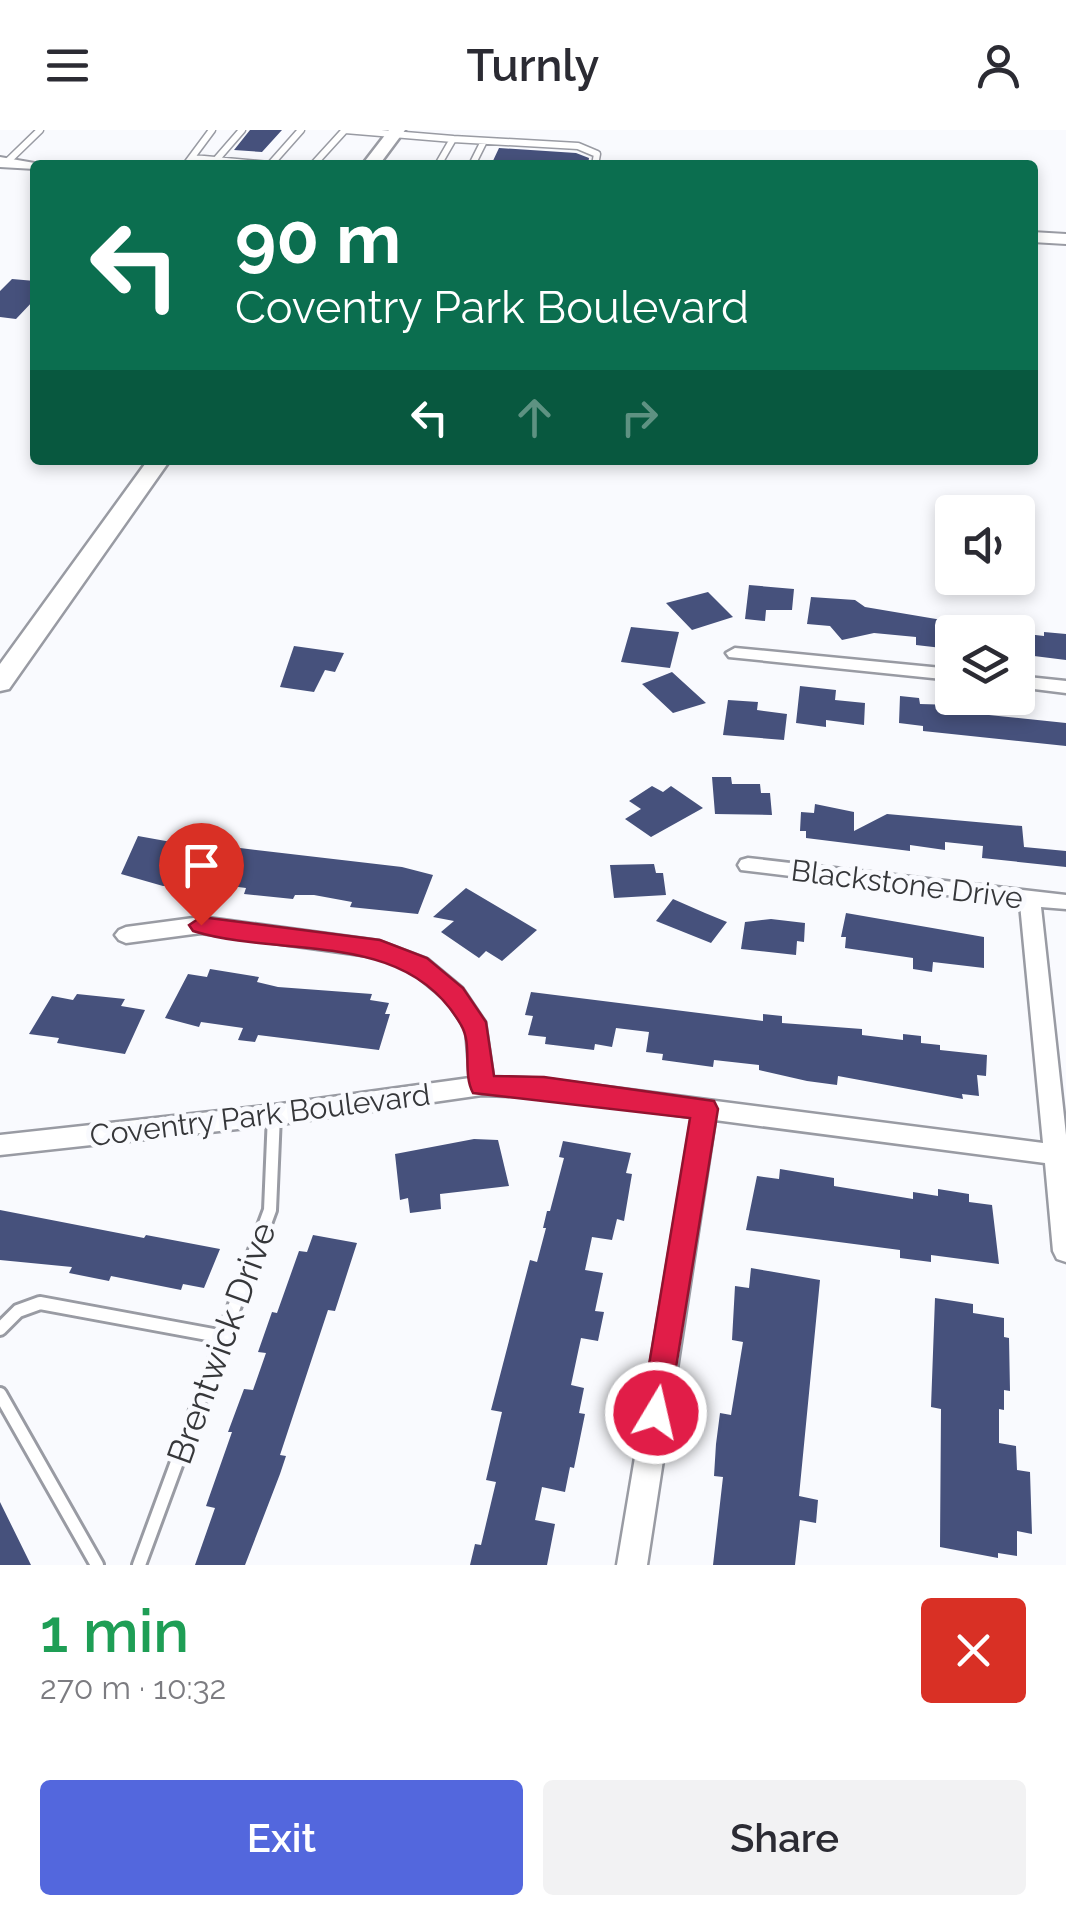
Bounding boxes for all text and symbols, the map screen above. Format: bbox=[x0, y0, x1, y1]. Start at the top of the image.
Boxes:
icon: menu bbox=[40, 38, 95, 93]
icon: person bbox=[971, 38, 1026, 93]
text: Turnly bbox=[467, 39, 599, 92]
text: 90 m bbox=[235, 197, 401, 279]
icon: left bbox=[70, 200, 200, 330]
text: Coventry Park Boulevard bbox=[235, 281, 749, 334]
icon: left bbox=[402, 390, 457, 445]
icon: ahead bbox=[507, 390, 562, 445]
icon: right bbox=[612, 390, 667, 445]
map controls bbox=[935, 495, 1035, 715]
button: sound bbox=[935, 495, 1035, 595]
button: layers bbox=[935, 615, 1035, 715]
pin bbox=[159, 823, 244, 926]
icon: arrive bbox=[174, 838, 229, 893]
street label: Blackstone Drive bbox=[789, 852, 1025, 916]
street label: Coventry Park Boulevard bbox=[88, 1077, 432, 1153]
street label: Brentwick Drive bbox=[158, 1217, 284, 1469]
position arrow bbox=[604, 1361, 708, 1465]
text: 1 min bbox=[40, 1596, 189, 1666]
button: close bbox=[921, 1598, 1026, 1703]
text: 270 m · 10:32 bbox=[40, 1669, 226, 1706]
button: Exit bbox=[40, 1780, 523, 1895]
button: Share bbox=[543, 1780, 1026, 1895]

